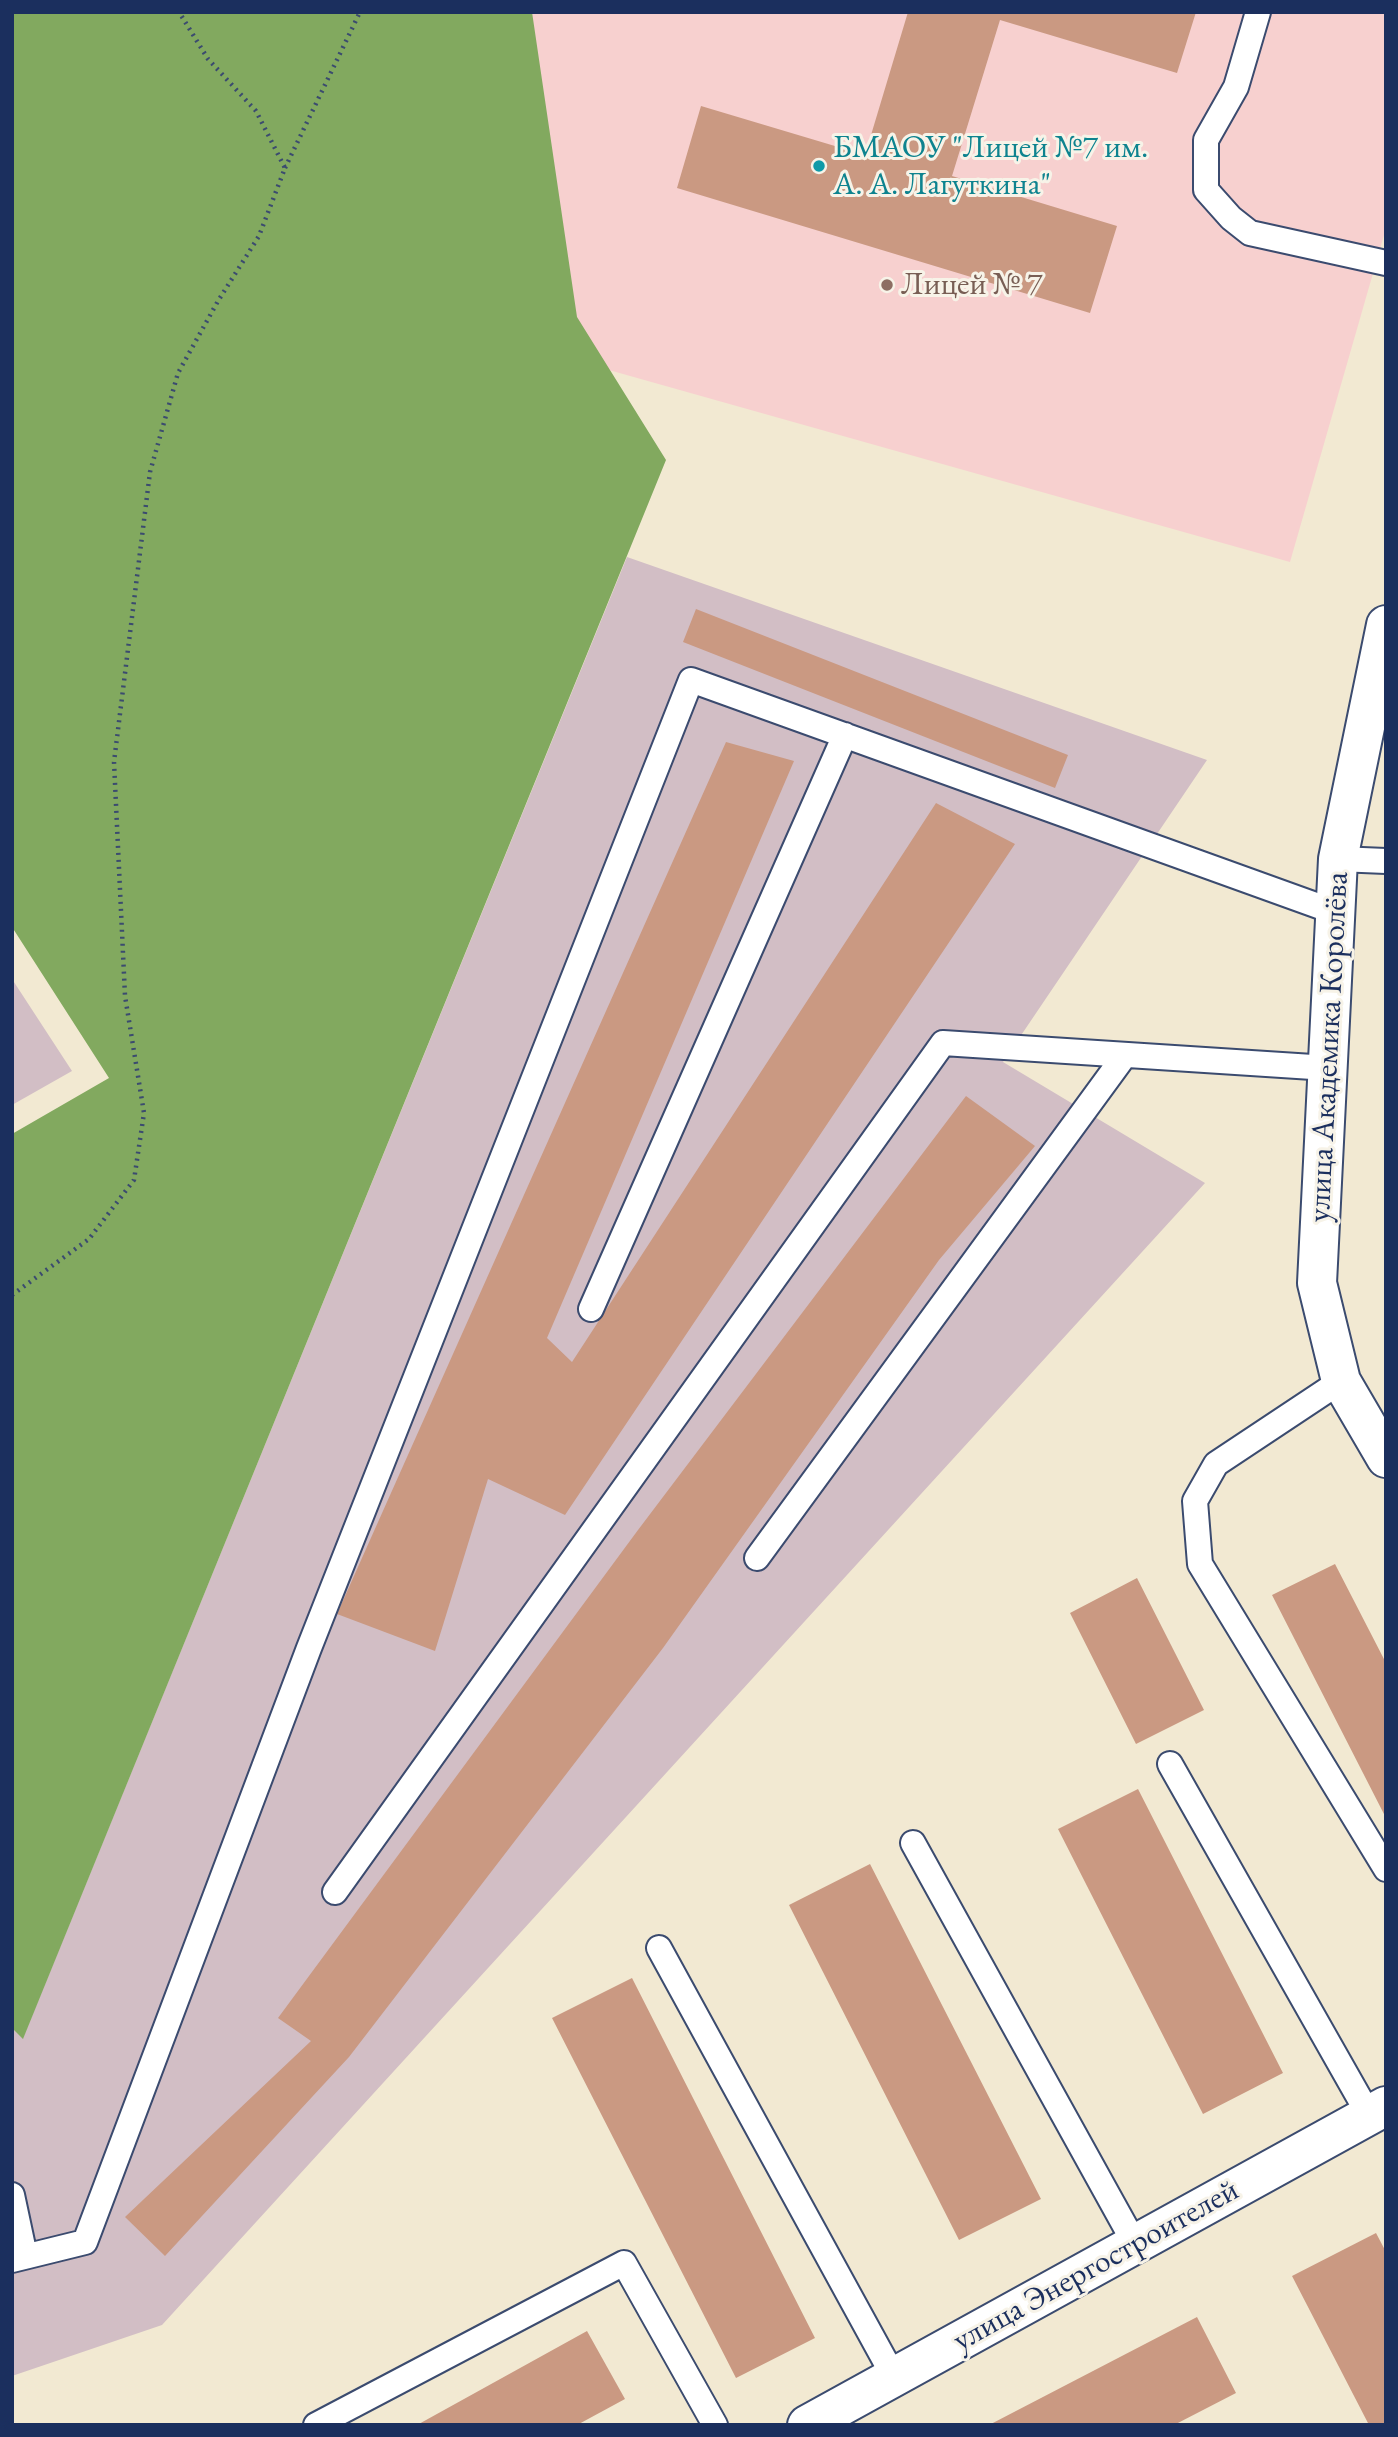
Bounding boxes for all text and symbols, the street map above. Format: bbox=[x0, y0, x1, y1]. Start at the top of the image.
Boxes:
place label: БМАОУ "Лицей №7 им. А. А. Лагуткина" bbox=[833, 129, 1148, 204]
marker: БМАОУ "Лицей №7 им. А. А. Лагуткина" bbox=[811, 158, 827, 174]
place label: Лицей № 7 bbox=[901, 266, 1042, 304]
marker: Лицей № 7 bbox=[879, 277, 895, 293]
street label: улица Академика Королёва bbox=[1301, 871, 1357, 1223]
street label: улица Энергостроителей bbox=[946, 2171, 1246, 2361]

